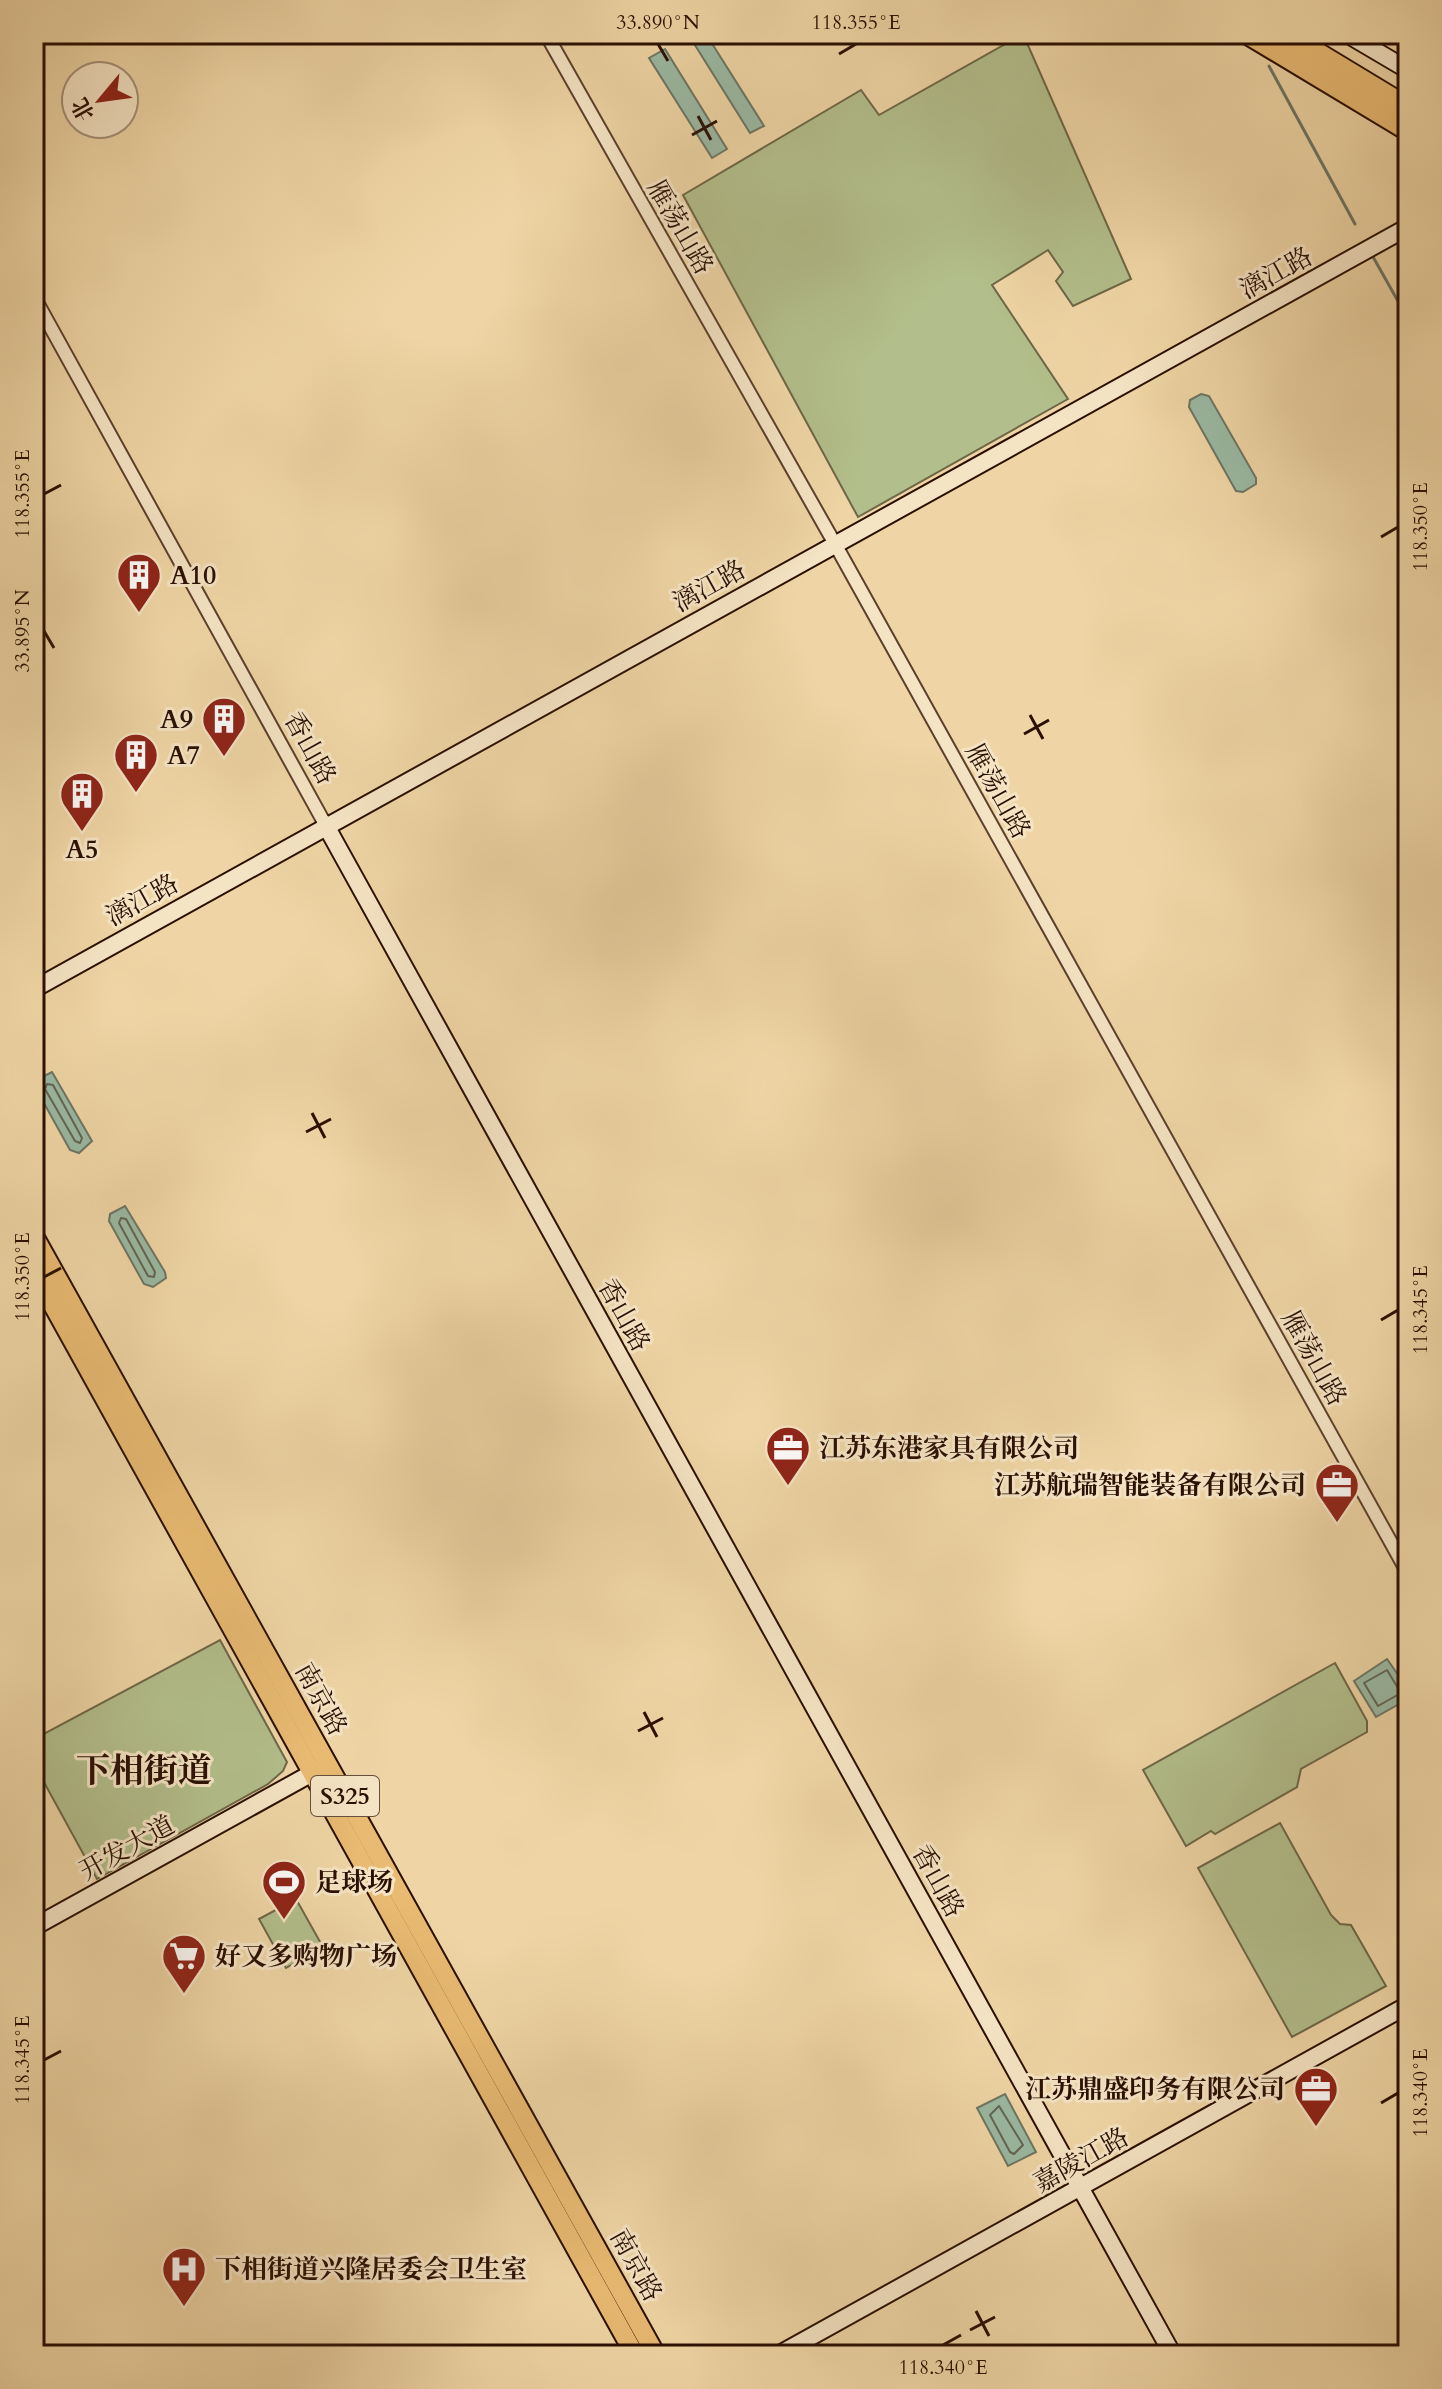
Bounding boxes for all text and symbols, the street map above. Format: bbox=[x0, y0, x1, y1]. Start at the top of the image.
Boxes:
text: 33.890°N bbox=[616, 9, 700, 36]
text: 118.355°E bbox=[811, 9, 901, 36]
north arrow bbox=[60, 60, 140, 140]
text: 北 bbox=[65, 92, 102, 126]
street label: 雁荡山路 bbox=[639, 173, 721, 281]
street label: 漓江路 bbox=[1233, 239, 1319, 307]
text: 118.355°E bbox=[9, 449, 36, 539]
text: 118.350°E bbox=[1407, 482, 1434, 572]
building icon: A10 bbox=[115, 551, 163, 614]
street label: 漓江路 bbox=[666, 552, 752, 620]
place label: A10 bbox=[170, 558, 216, 593]
text: 33.895°N bbox=[9, 589, 36, 673]
building icon: A9 bbox=[200, 695, 248, 758]
place label: A9 bbox=[160, 702, 193, 737]
street label: 香山路 bbox=[276, 705, 344, 791]
building icon: A7 bbox=[112, 731, 160, 794]
street label: 雁荡山路 bbox=[957, 737, 1039, 845]
place label: A7 bbox=[167, 738, 200, 773]
building icon: A5 bbox=[58, 770, 106, 833]
place label: A5 bbox=[66, 832, 98, 867]
street label: 漓江路 bbox=[99, 866, 185, 934]
text: 118.350°E bbox=[9, 1232, 36, 1322]
text: 118.345°E bbox=[1407, 1265, 1434, 1355]
street label: 香山路 bbox=[590, 1272, 658, 1358]
street label: 雁荡山路 bbox=[1273, 1304, 1355, 1412]
office icon: 江苏东港家具有限公司 bbox=[764, 1424, 812, 1487]
place label: 江苏东港家具有限公司 bbox=[819, 1431, 1079, 1466]
office icon: 江苏航瑞智能装备有限公司 bbox=[1313, 1461, 1361, 1524]
place label: 江苏航瑞智能装备有限公司 bbox=[994, 1468, 1306, 1503]
street label: 南京路 bbox=[287, 1656, 355, 1742]
district label: 下相街道 bbox=[76, 1748, 212, 1794]
road number: S325 bbox=[311, 1776, 379, 1816]
street label: 开发大道 bbox=[73, 1807, 181, 1889]
street label: 香山路 bbox=[904, 1838, 972, 1924]
sports icon: 足球场 bbox=[260, 1858, 308, 1921]
place label: 足球场 bbox=[315, 1865, 393, 1900]
supermarket icon: 好又多购物广场 bbox=[160, 1932, 208, 1995]
place label: 好又多购物广场 bbox=[215, 1939, 397, 1974]
text: 118.345°E bbox=[9, 2015, 36, 2105]
text: 118.340°E bbox=[1407, 2048, 1434, 2138]
office icon: 江苏鼎盛印务有限公司 bbox=[1292, 2065, 1340, 2128]
place label: 江苏鼎盛印务有限公司 bbox=[1025, 2072, 1285, 2107]
street label: 嘉陵江路 bbox=[1027, 2119, 1135, 2201]
street label: 南京路 bbox=[602, 2222, 670, 2308]
hospital icon: 下相街道兴隆居委会卫生室 bbox=[160, 2245, 208, 2308]
place label: 下相街道兴隆居委会卫生室 bbox=[215, 2252, 527, 2287]
text: 118.340°E bbox=[898, 2354, 988, 2381]

